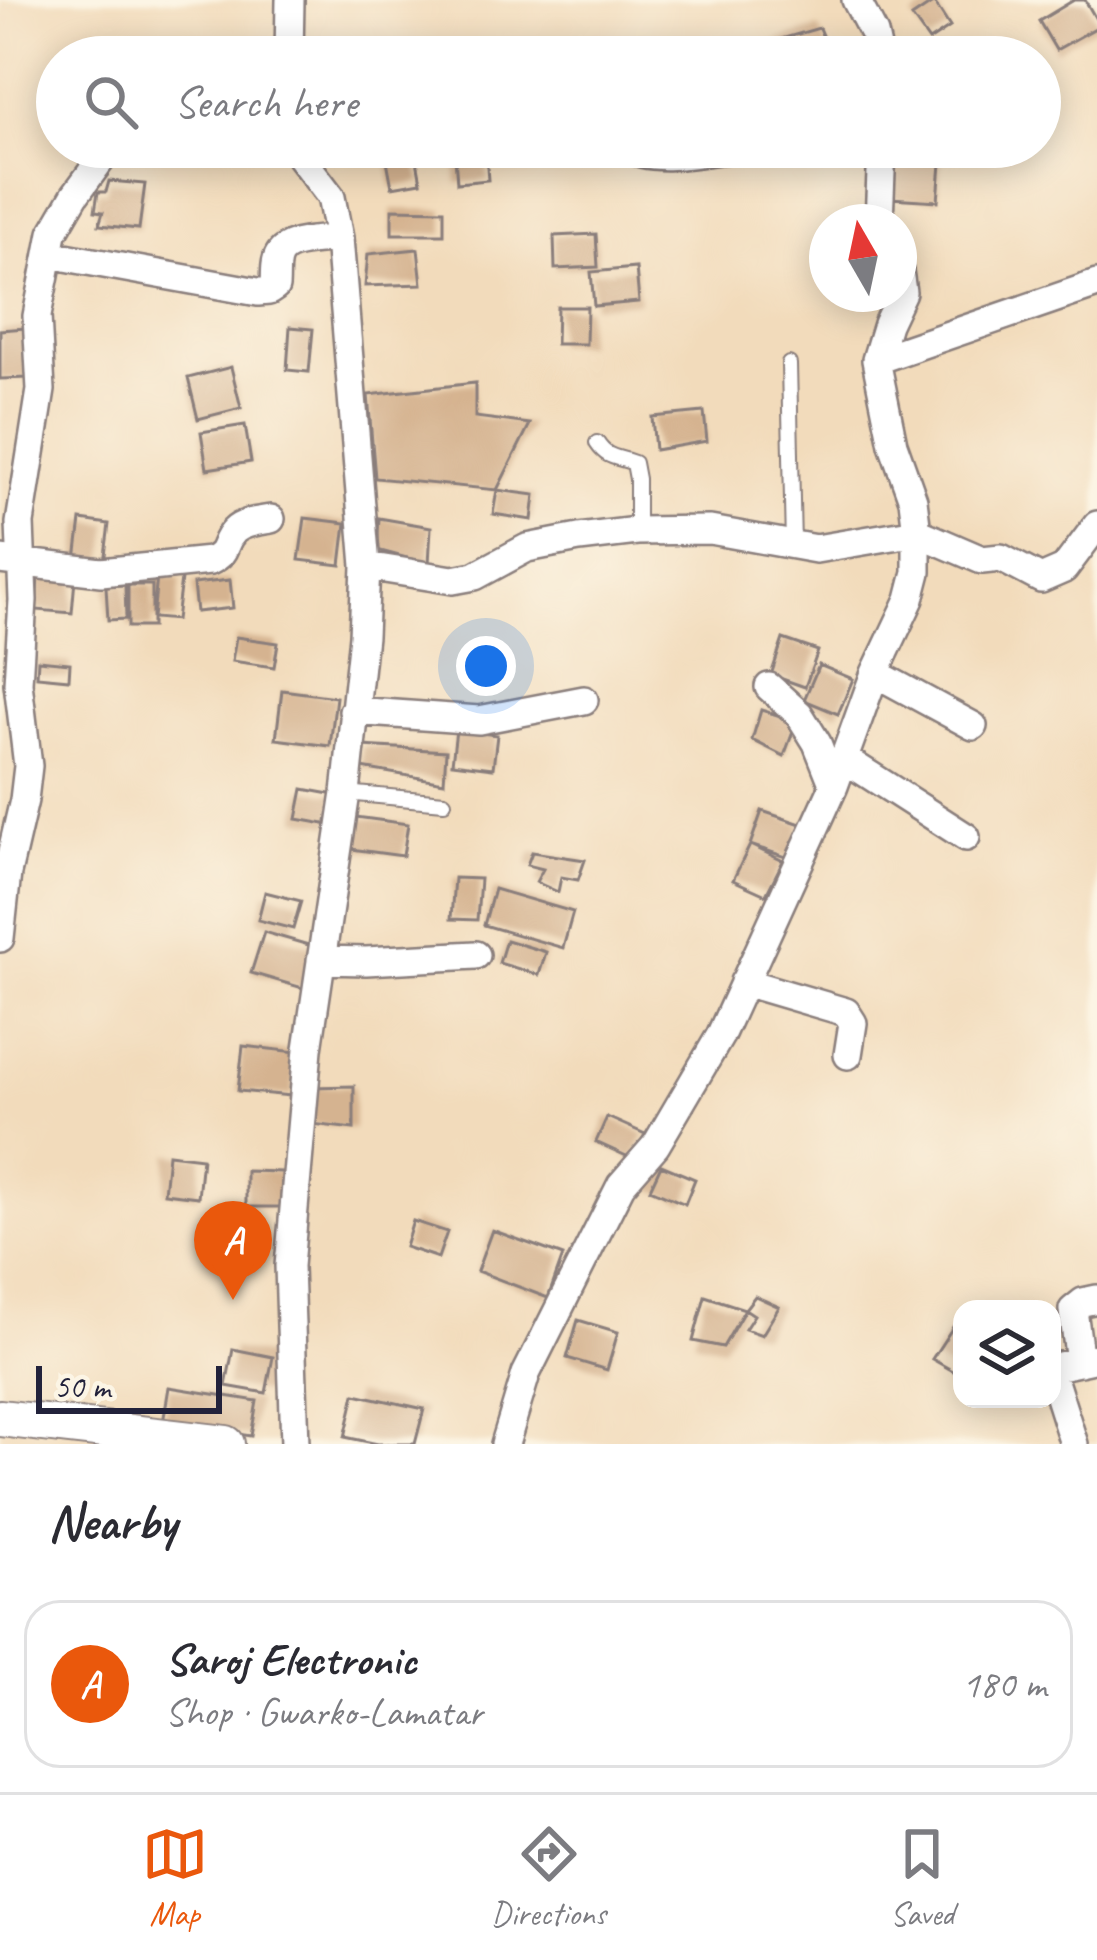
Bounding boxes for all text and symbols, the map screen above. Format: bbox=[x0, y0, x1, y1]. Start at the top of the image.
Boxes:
search box bbox=[36, 36, 1061, 168]
icon: search bbox=[78, 69, 144, 135]
text: Search here bbox=[174, 74, 357, 131]
north arrow bbox=[809, 204, 917, 312]
your location bbox=[456, 636, 516, 696]
pin: A bbox=[194, 1201, 272, 1300]
map controls bbox=[953, 1300, 1061, 1408]
button: layers bbox=[953, 1300, 1061, 1408]
scale bar bbox=[36, 1360, 222, 1413]
text: 50 m bbox=[54, 1366, 110, 1408]
text: Nearby bbox=[48, 1490, 176, 1554]
text: Saroj Electronic bbox=[165, 1631, 416, 1688]
text: A bbox=[80, 1660, 100, 1709]
text: 180 m bbox=[962, 1660, 1046, 1709]
text: Shop · Gwarko-Lamatar bbox=[165, 1688, 483, 1737]
tab: Map bbox=[142, 1821, 208, 1935]
tab: Directions bbox=[491, 1821, 606, 1935]
tab: Saved bbox=[889, 1821, 955, 1935]

